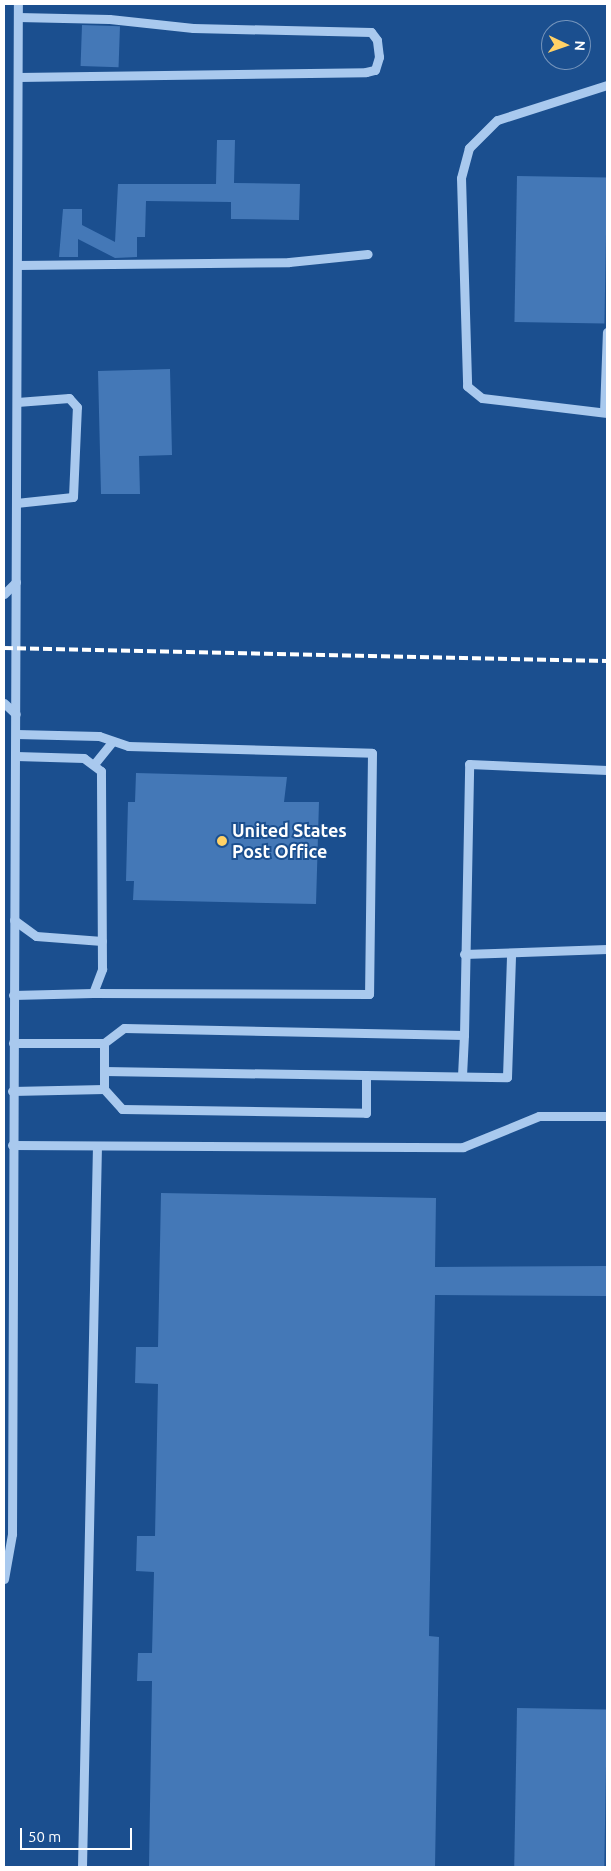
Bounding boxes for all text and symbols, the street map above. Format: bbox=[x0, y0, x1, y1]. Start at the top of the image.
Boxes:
north arrow bbox=[541, 20, 591, 70]
text: N bbox=[572, 40, 588, 51]
place label: United States Post Office bbox=[232, 820, 347, 862]
marker: United States Post Office bbox=[216, 835, 228, 847]
scale bar bbox=[22, 1818, 135, 1850]
text: 50 m bbox=[28, 1828, 61, 1845]

